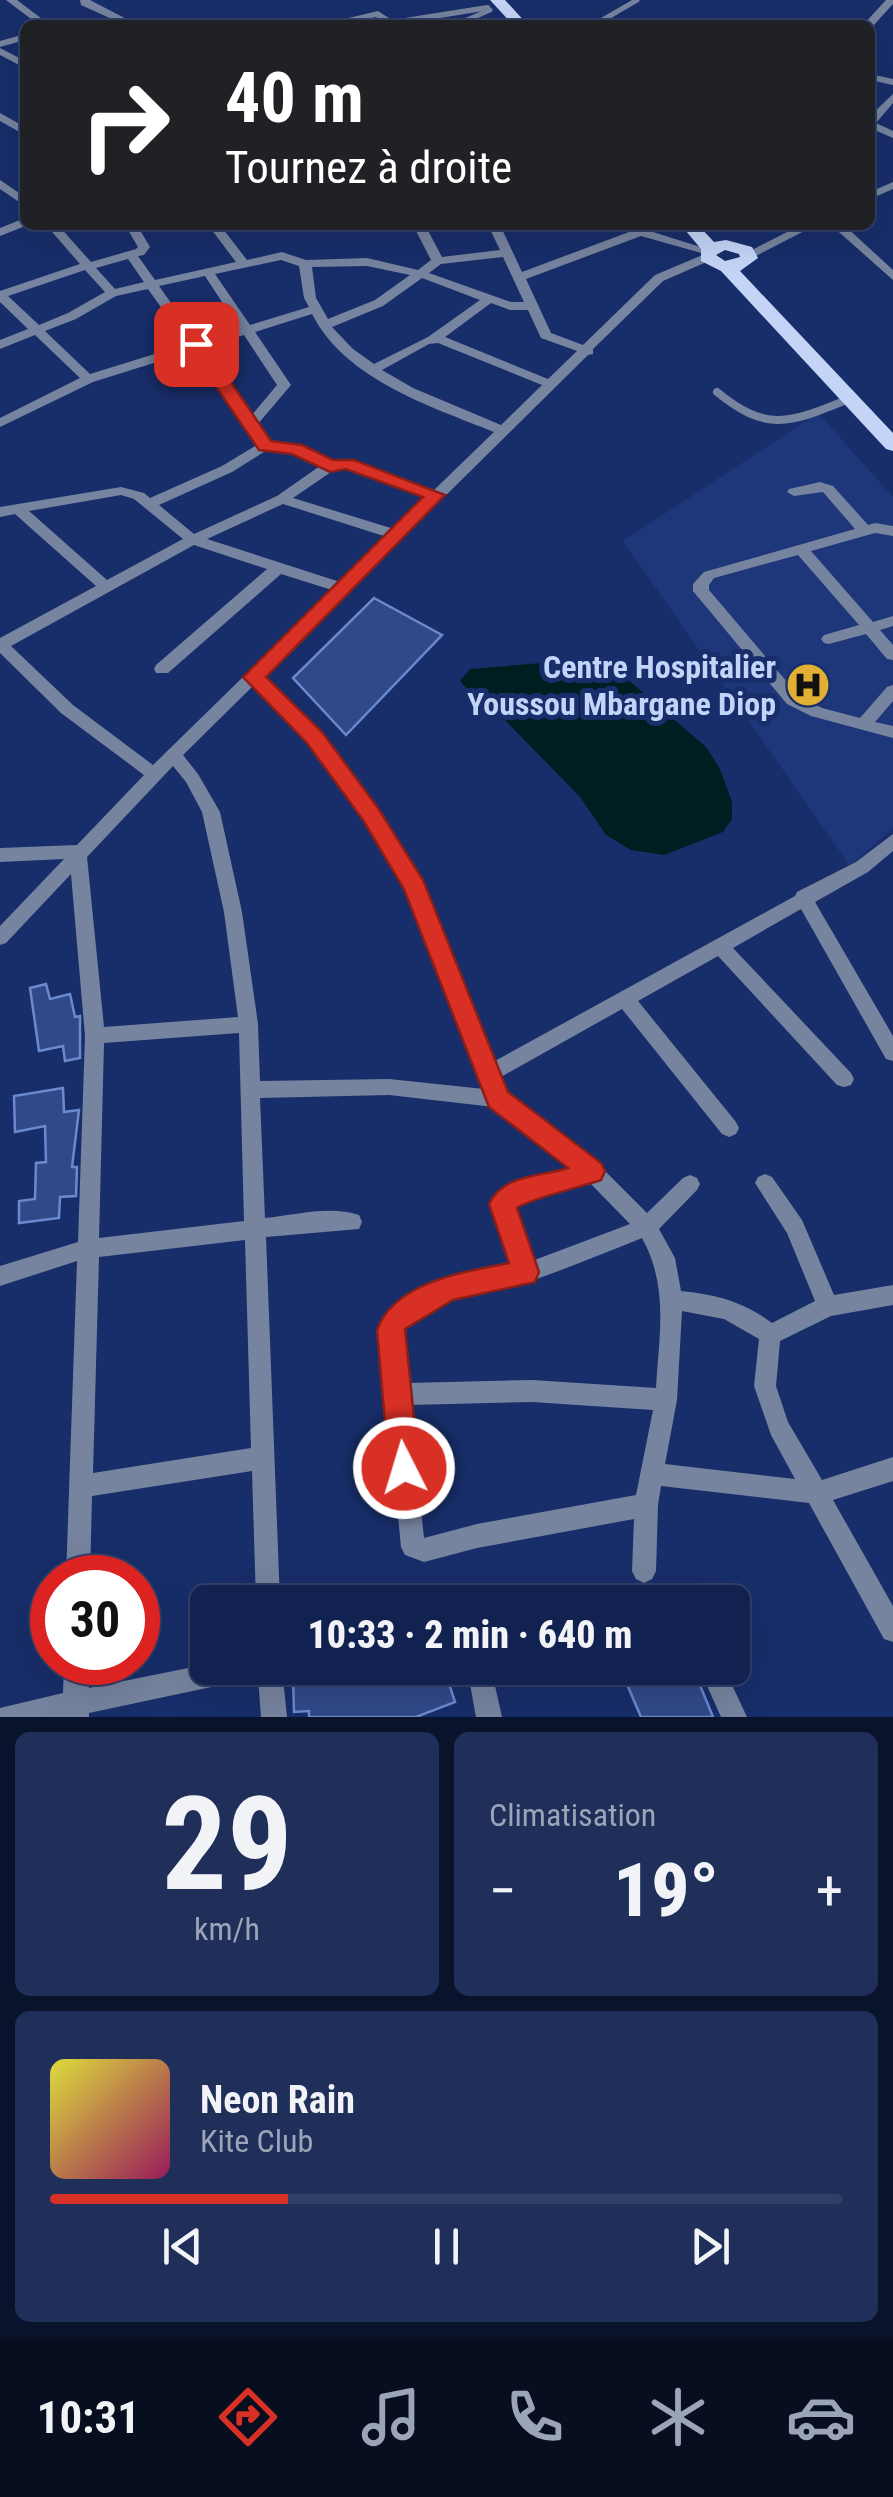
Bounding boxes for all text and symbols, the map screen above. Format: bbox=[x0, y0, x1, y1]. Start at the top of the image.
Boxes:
text: 40 m bbox=[225, 57, 364, 139]
icon: right bbox=[60, 60, 190, 190]
text: Tournez à droite bbox=[225, 141, 512, 194]
pin bbox=[154, 302, 239, 387]
icon: arrive bbox=[169, 317, 224, 372]
place label: Centre Hospitalier Youssou Mbargane Diop bbox=[467, 648, 776, 723]
hospital icon: Centre Hospitalier Youssou Mbargane Diop bbox=[785, 662, 831, 708]
position arrow bbox=[352, 1416, 456, 1520]
speed limit sign: 30 bbox=[30, 1555, 160, 1685]
text: 10:33 · 2 min · 640 m bbox=[308, 1613, 632, 1657]
text: 29 bbox=[161, 1768, 293, 1921]
text: Climatisation bbox=[489, 1796, 656, 1834]
text: 19° bbox=[613, 1846, 719, 1934]
text: − bbox=[489, 1859, 517, 1923]
text: + bbox=[816, 1859, 843, 1923]
text: km/h bbox=[194, 1910, 260, 1948]
text: Neon Rain bbox=[200, 2078, 355, 2122]
text: Kite Club bbox=[200, 2122, 313, 2160]
icon: previous bbox=[155, 2219, 210, 2274]
icon: pause bbox=[419, 2219, 474, 2274]
icon: next bbox=[683, 2219, 738, 2274]
icon: directions bbox=[213, 2382, 283, 2452]
icon: music bbox=[356, 2382, 426, 2452]
icon: phone bbox=[500, 2382, 570, 2452]
icon: climate bbox=[643, 2382, 713, 2452]
icon: car bbox=[786, 2382, 856, 2452]
text: 10:31 bbox=[37, 2391, 140, 2444]

